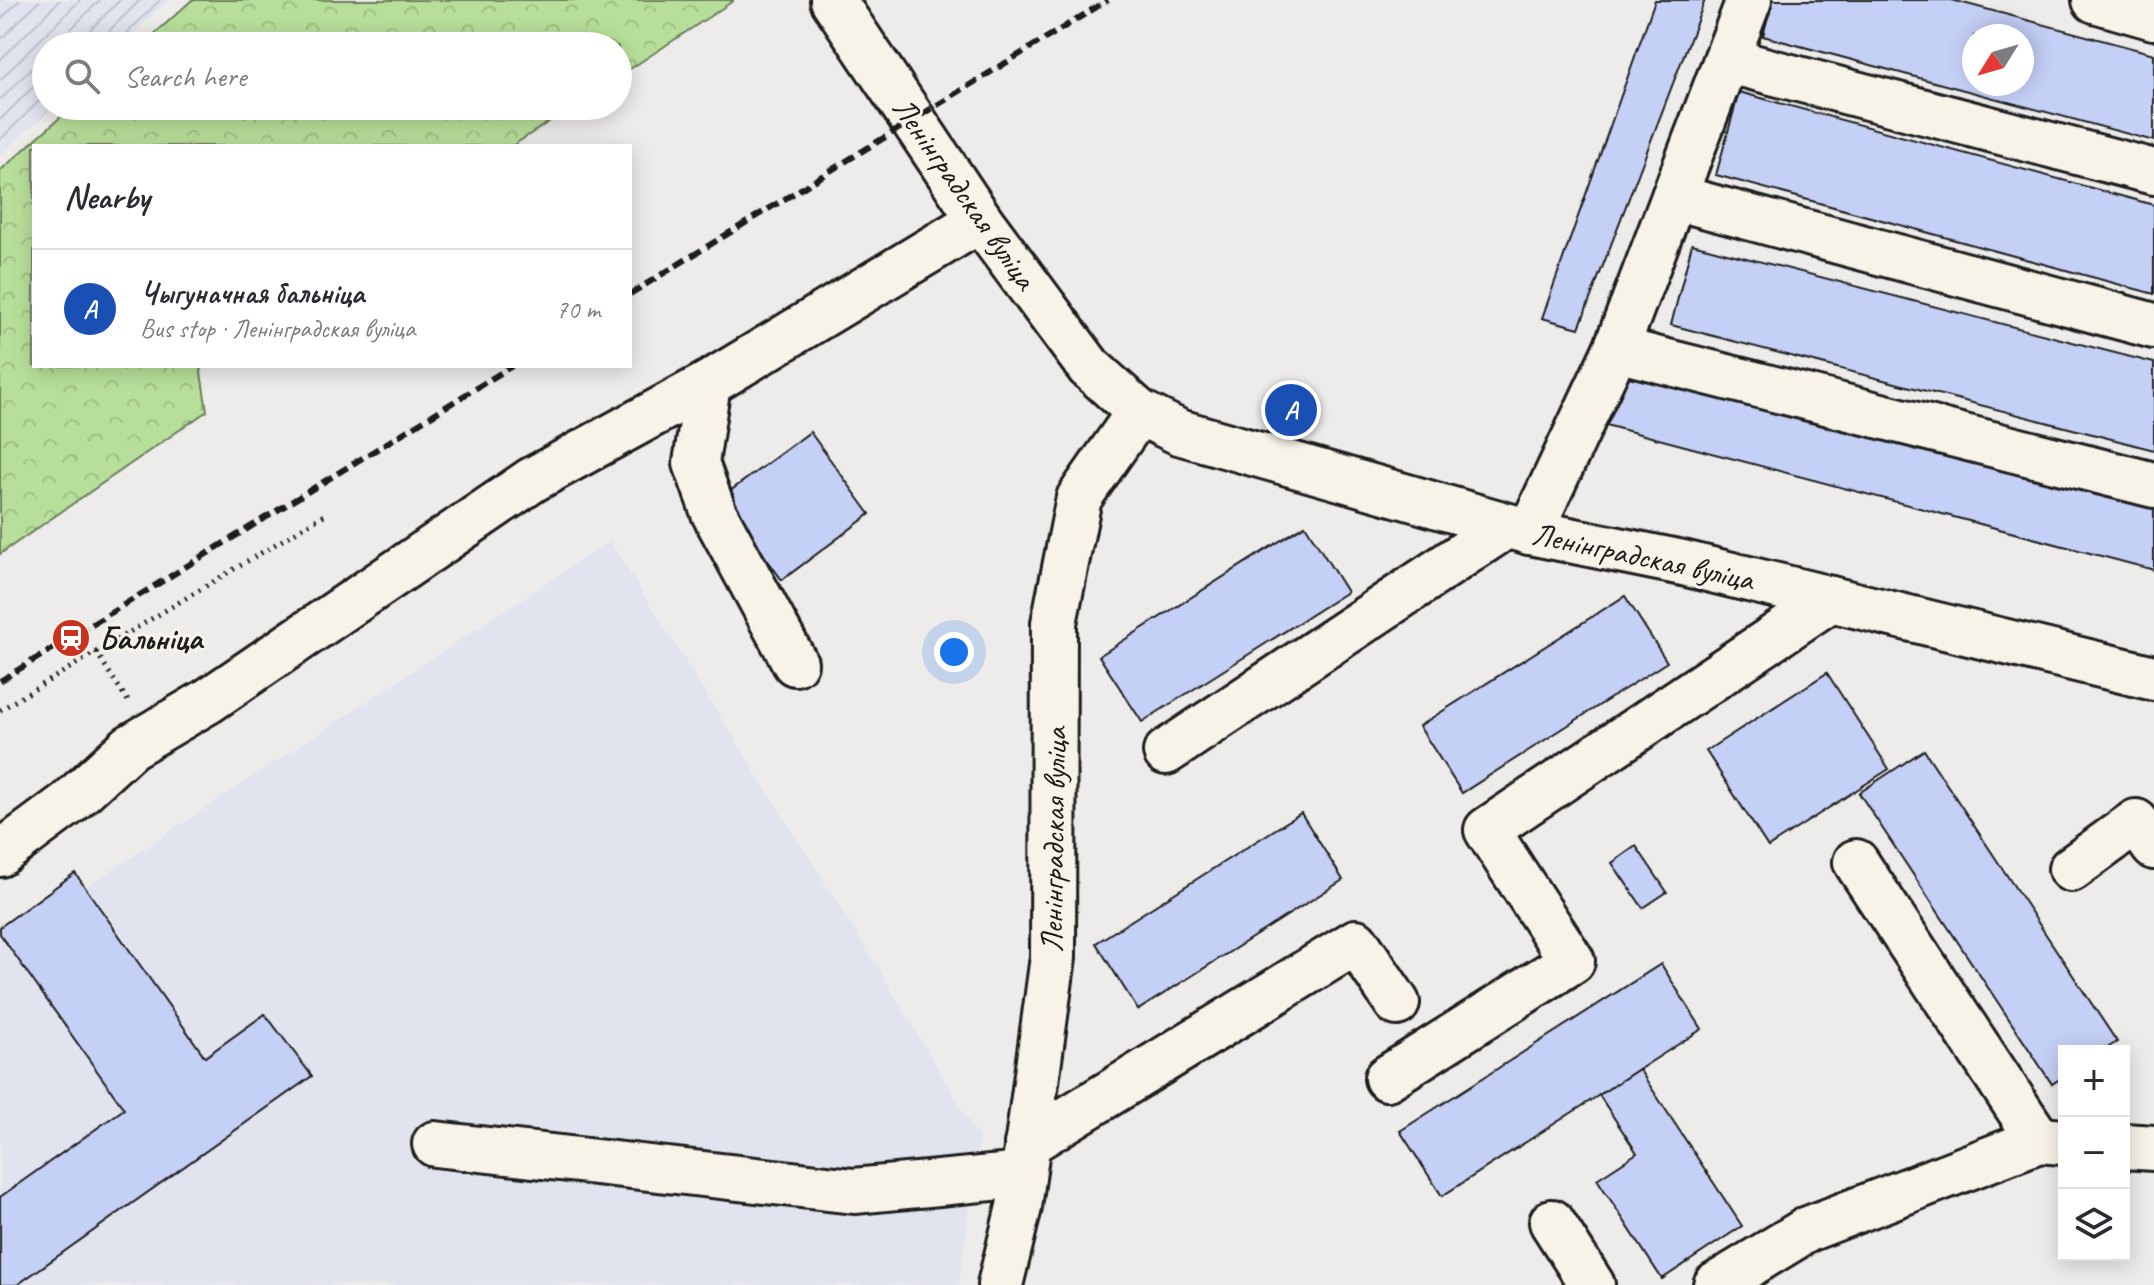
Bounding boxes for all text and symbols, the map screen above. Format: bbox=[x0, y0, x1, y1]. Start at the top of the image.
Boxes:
north arrow bbox=[1962, 24, 2034, 96]
search box bbox=[32, 32, 632, 120]
icon: search bbox=[60, 54, 104, 98]
text: Search here bbox=[124, 57, 246, 95]
street label: Ленінградская вуліца bbox=[883, 89, 1047, 299]
text: Nearby bbox=[64, 175, 150, 218]
text: Чыгуначная бальніца bbox=[140, 274, 364, 312]
text: A bbox=[83, 293, 97, 326]
text: 70 m bbox=[556, 293, 600, 326]
text: Bus stop · Ленінградская вуліца bbox=[140, 312, 415, 345]
pin: A bbox=[1265, 380, 1317, 440]
street label: Ленінградская вуліца bbox=[1528, 513, 1759, 600]
station icon: Бальніца bbox=[50, 617, 92, 659]
place label: Бальніца bbox=[99, 618, 205, 659]
your location bbox=[934, 632, 974, 672]
street label: Ленінградская вуліца bbox=[1031, 725, 1076, 953]
map controls bbox=[2058, 1045, 2130, 1261]
button: + bbox=[2058, 1045, 2130, 1117]
button: − bbox=[2058, 1117, 2130, 1189]
button: layers bbox=[2058, 1189, 2130, 1261]

